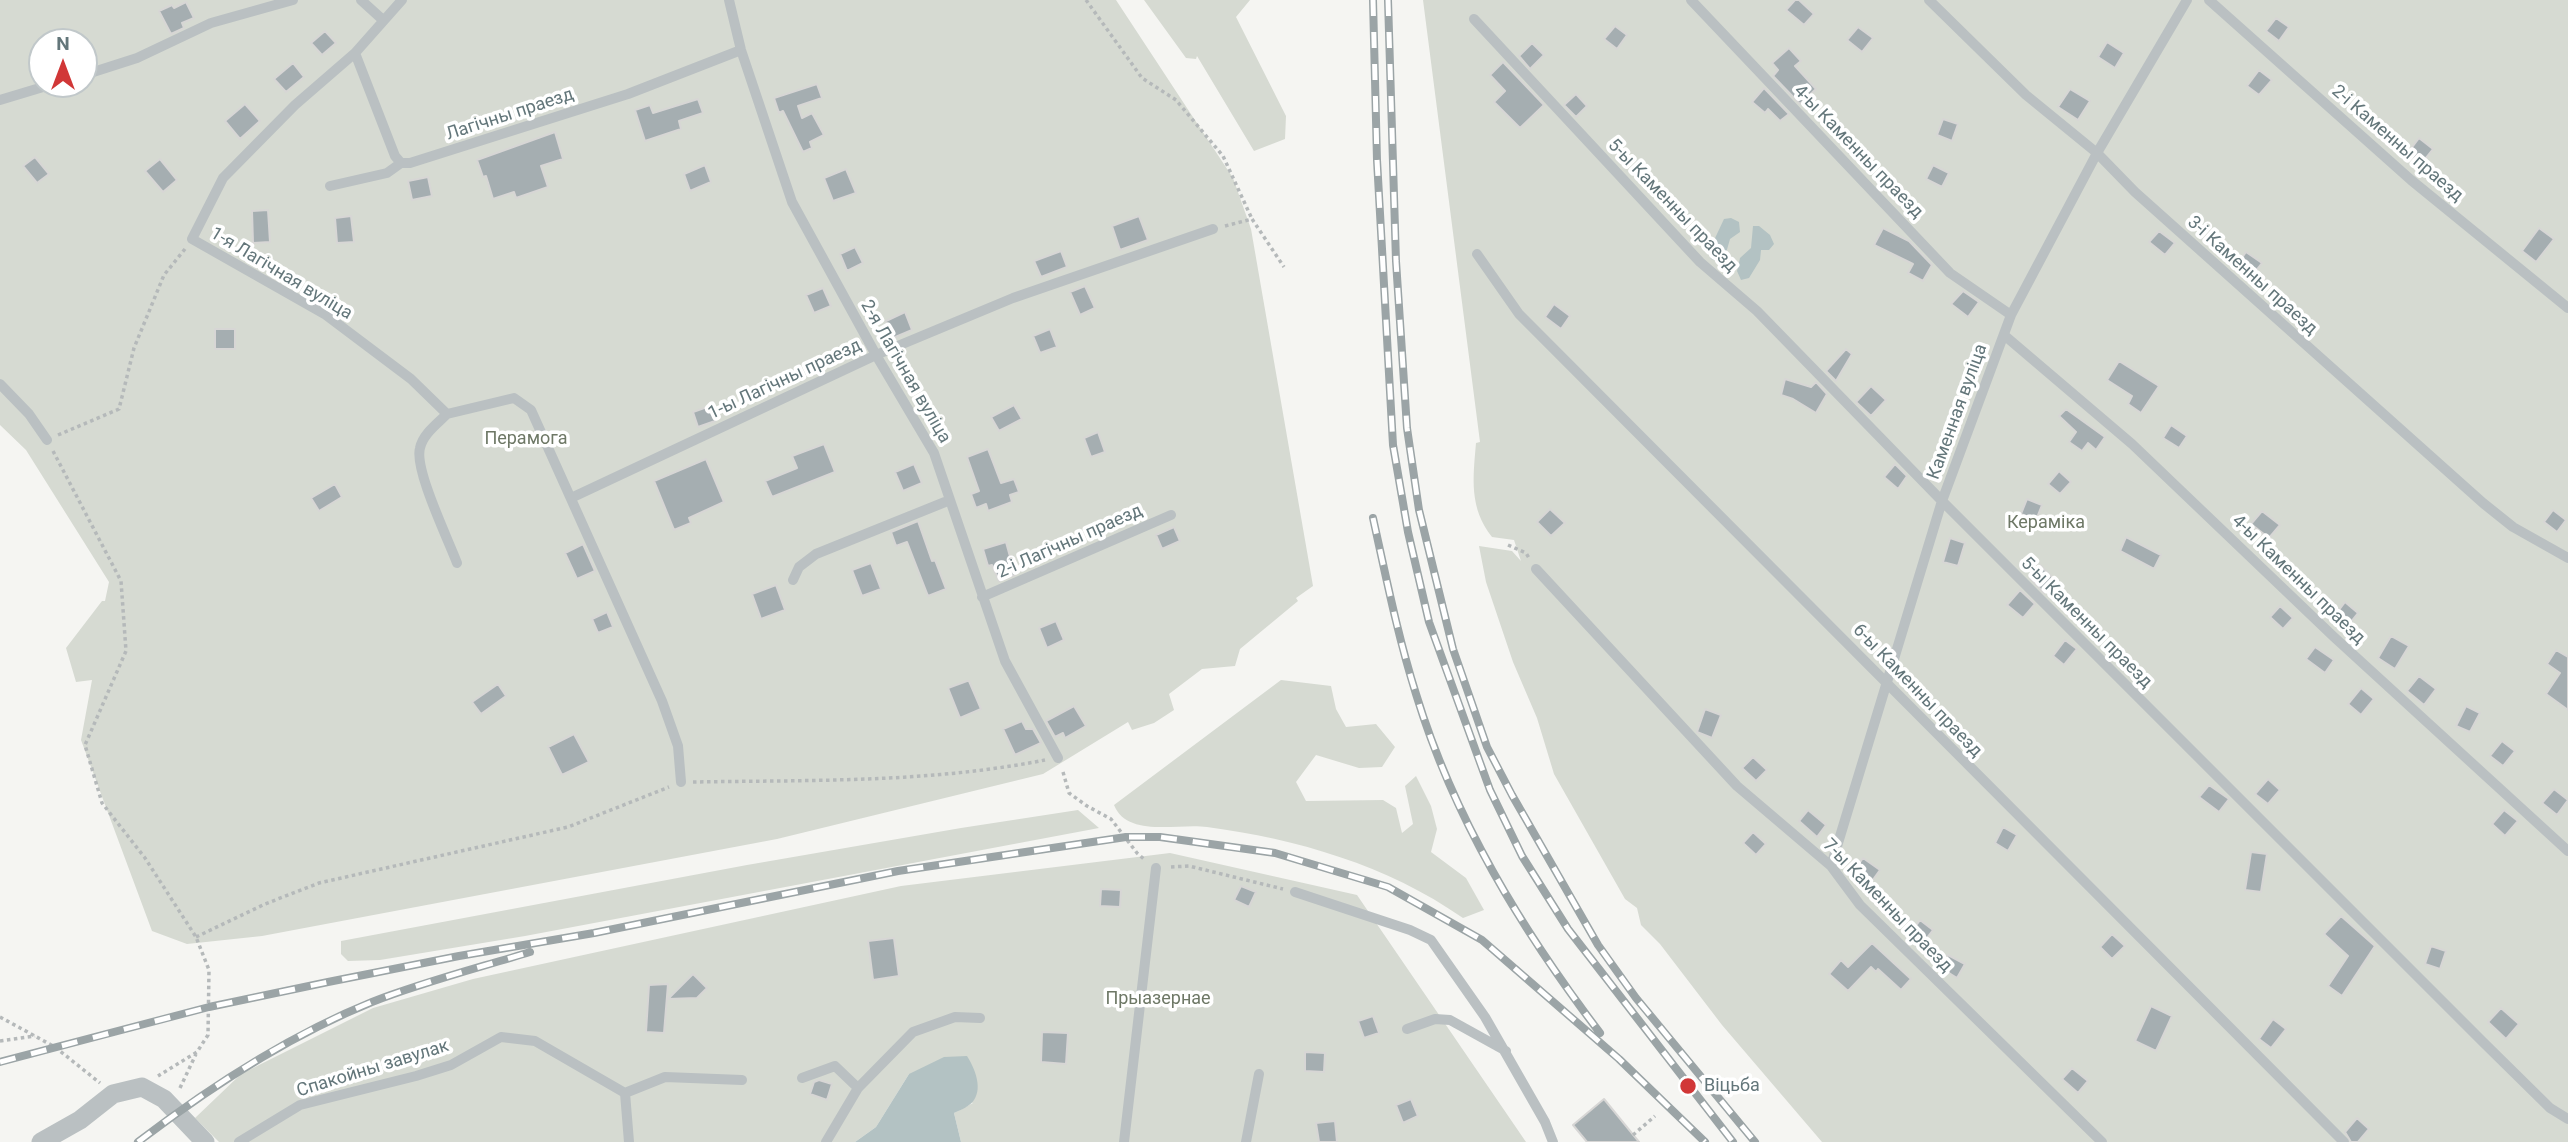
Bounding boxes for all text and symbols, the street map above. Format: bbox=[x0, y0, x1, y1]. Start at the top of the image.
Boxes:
north arrow bbox=[28, 28, 98, 98]
text: N bbox=[56, 32, 70, 55]
street label: 4-ы Каменны праезд bbox=[1789, 81, 1927, 223]
street label: 2-і Каменны праезд bbox=[2327, 81, 2467, 207]
street label: Лагічны праезд bbox=[443, 84, 577, 146]
street label: 5-ы Каменны праезд bbox=[1603, 135, 1741, 277]
street label: 3-і Каменны праезд bbox=[2183, 212, 2321, 340]
street label: 1-я Лагічная вуліца bbox=[206, 223, 356, 325]
street label: 2-я Лагічная вуліца bbox=[855, 297, 955, 447]
street label: 1-ы Лагічны праезд bbox=[705, 335, 865, 425]
street label: Каменная вуліца bbox=[1923, 341, 1993, 483]
park label: Перамога bbox=[484, 428, 568, 450]
street label: 2-і Лагічны праезд bbox=[994, 500, 1146, 584]
street label: 4-ы Каменны праезд bbox=[2227, 511, 2369, 649]
park label: Кераміка bbox=[2007, 512, 2085, 534]
street label: 5-ы Каменны праезд bbox=[2016, 553, 2156, 693]
street label: 6-ы Каменны праезд bbox=[1848, 620, 1986, 762]
street label: 7-ы Каменны праезд bbox=[1818, 835, 1956, 977]
park label: Прыазернае bbox=[1105, 988, 1211, 1010]
street label: Спакойны завулак bbox=[294, 1036, 452, 1102]
place label: Віцьба bbox=[1704, 1075, 1760, 1097]
marker: Віцьба bbox=[1678, 1076, 1698, 1096]

